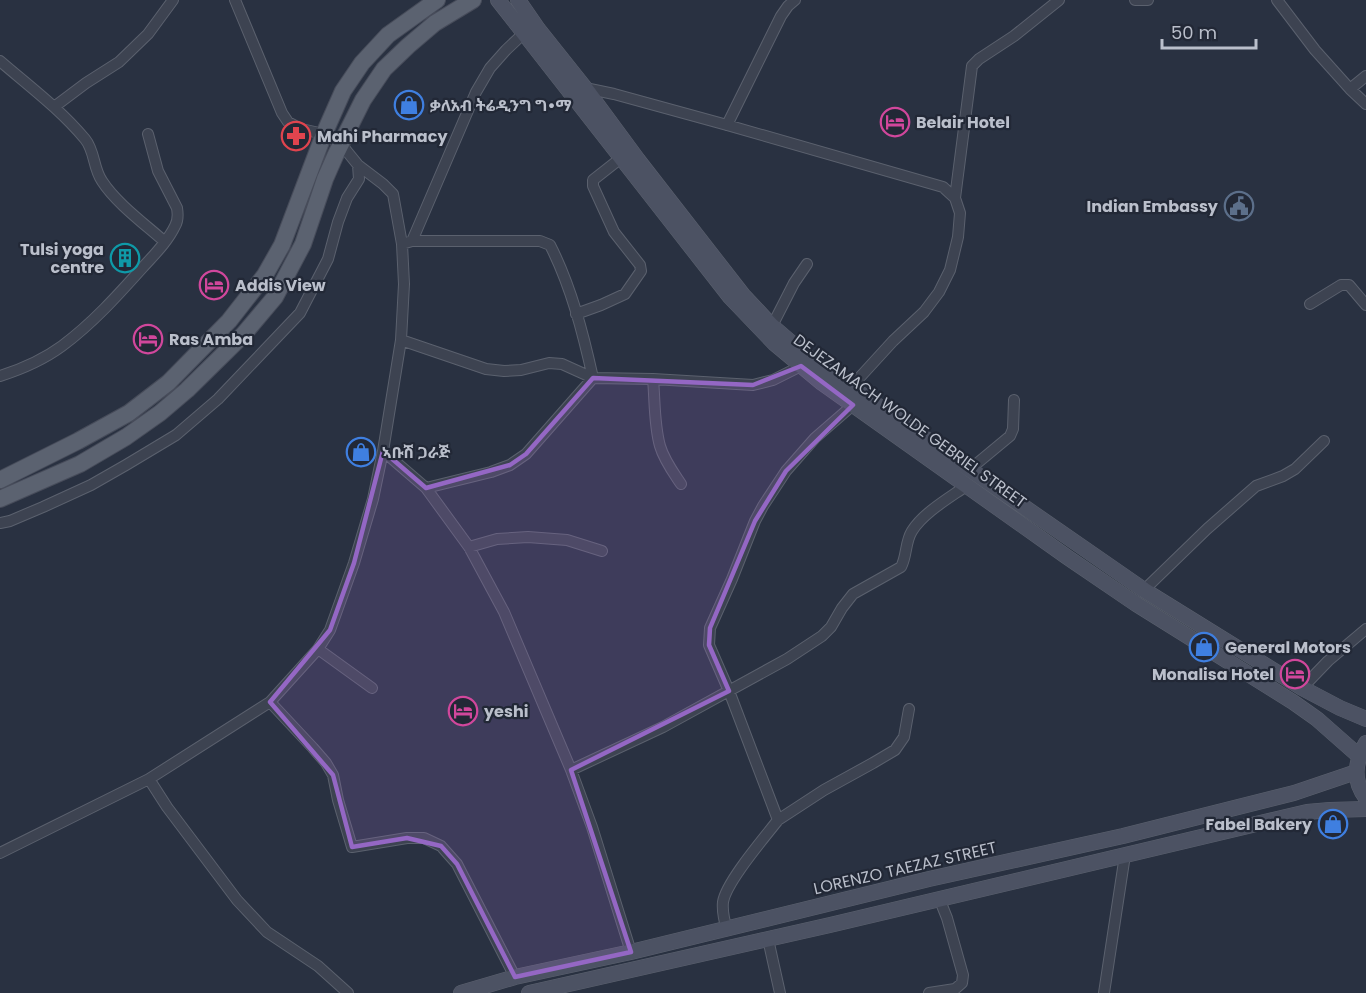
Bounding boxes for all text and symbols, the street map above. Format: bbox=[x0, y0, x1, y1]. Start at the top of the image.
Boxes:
scale bar bbox=[1162, 12, 1256, 50]
text: 50 m bbox=[1171, 20, 1217, 45]
shop icon: ቃለአብ ትሬዲንግ ግ•ማ bbox=[393, 89, 425, 121]
place label: ቃለአብ ትሬዲንግ ግ•ማ bbox=[430, 94, 572, 117]
hotel icon: Belair Hotel bbox=[879, 106, 911, 138]
place label: Belair Hotel bbox=[916, 111, 1010, 134]
pharmacy icon: Mahi Pharmacy bbox=[280, 120, 312, 152]
place label: Mahi Pharmacy bbox=[317, 125, 448, 148]
public building icon: Indian Embassy bbox=[1223, 190, 1255, 222]
place label: Indian Embassy bbox=[1087, 195, 1219, 218]
place label: Tulsi yoga centre bbox=[20, 238, 104, 279]
building icon: Tulsi yoga centre bbox=[109, 242, 141, 274]
hotel icon: Addis View bbox=[198, 269, 230, 301]
place label: Addis View bbox=[235, 274, 326, 297]
hotel icon: Ras Amba bbox=[132, 323, 164, 355]
place label: Ras Amba bbox=[169, 328, 253, 351]
street label: DEJEZAMACH WOLDE GEBRIEL STREET bbox=[789, 328, 1032, 514]
shop icon: ኣቡሽ ጋራጅ bbox=[345, 436, 377, 468]
place label: ኣቡሽ ጋራጅ bbox=[382, 441, 451, 464]
shop icon: General Motors bbox=[1188, 631, 1220, 663]
place label: General Motors bbox=[1225, 636, 1351, 659]
hotel icon: Monalisa Hotel bbox=[1279, 658, 1311, 690]
place label: Monalisa Hotel bbox=[1152, 663, 1274, 686]
hotel icon: yeshi bbox=[447, 695, 479, 727]
place label: yeshi bbox=[483, 700, 528, 723]
shop icon: Fabel Bakery bbox=[1317, 808, 1349, 840]
place label: Fabel Bakery bbox=[1205, 813, 1313, 836]
street label: LORENZO TAEZAZ STREET bbox=[811, 836, 999, 900]

